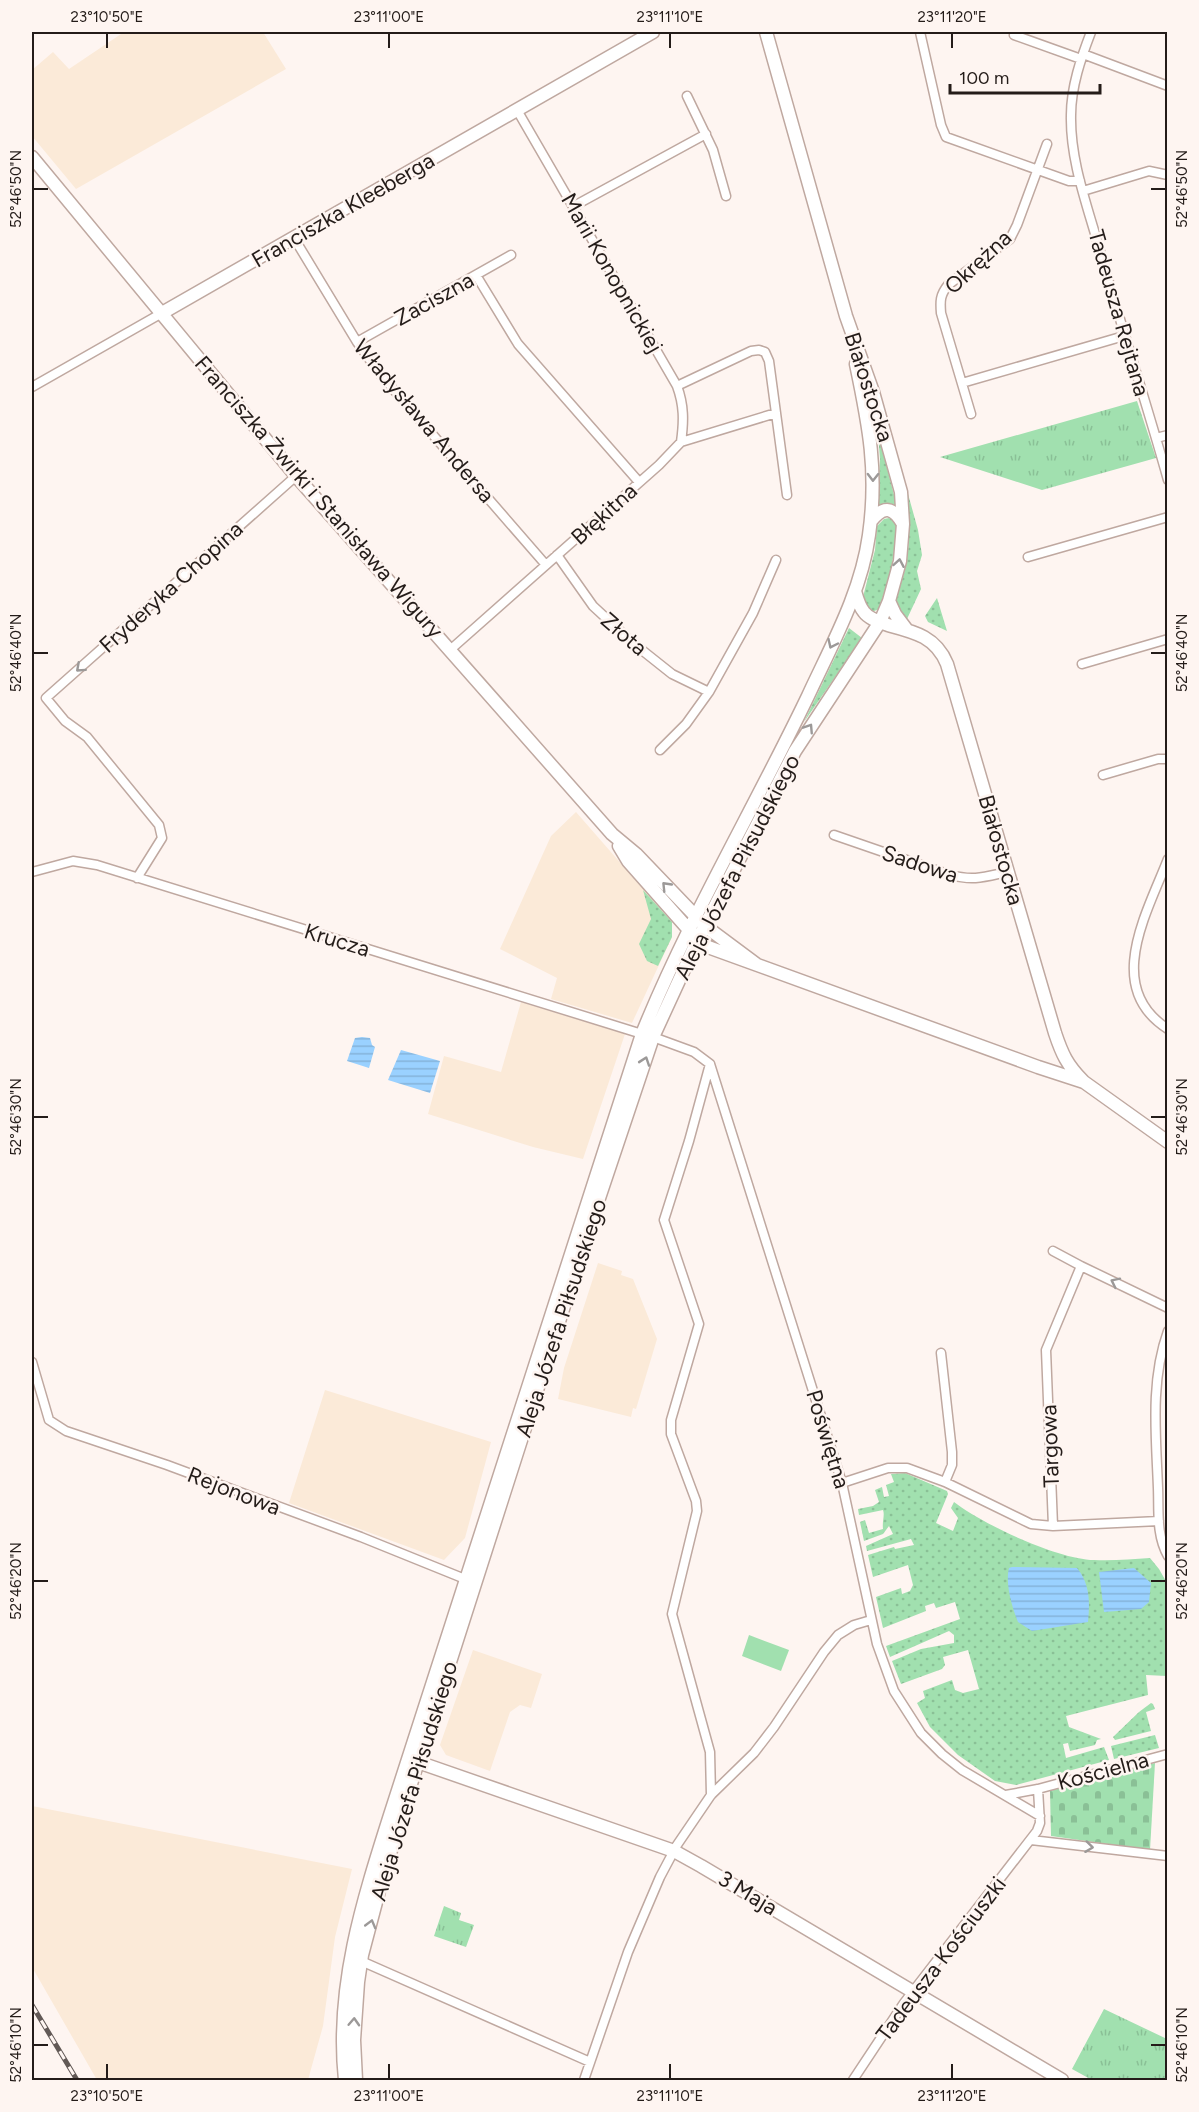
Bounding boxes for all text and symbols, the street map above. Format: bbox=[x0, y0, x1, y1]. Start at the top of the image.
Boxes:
text: 23°10'50"E bbox=[71, 8, 143, 26]
text: 23°11'00"E bbox=[354, 8, 424, 26]
text: 23°11'10"E bbox=[637, 8, 703, 26]
text: 23°11'20"E bbox=[917, 8, 987, 26]
scale bar bbox=[950, 57, 1100, 95]
text: 100 m bbox=[959, 67, 1009, 89]
street label: Franciszka Kleeberga bbox=[247, 147, 439, 273]
text: 52°46'50"N bbox=[7, 150, 25, 228]
text: 52°46'50"N bbox=[1173, 150, 1191, 228]
street label: Marii Konopnickiej bbox=[555, 188, 669, 358]
street label: Okrężna bbox=[939, 224, 1017, 300]
street label: Tadeusza Rejtana bbox=[1082, 227, 1156, 399]
street label: Zaciszna bbox=[389, 266, 479, 332]
street label: Białostocka bbox=[839, 329, 899, 445]
street label: Władysława Andersa bbox=[348, 334, 500, 508]
street label: Franciszka Żwirki i Stanisława Wigury bbox=[189, 350, 449, 644]
one-way arrow bbox=[867, 473, 879, 482]
street label: Błękitna bbox=[566, 477, 642, 551]
street label: Fryderyka Chopina bbox=[94, 515, 248, 659]
one-way arrow bbox=[893, 558, 905, 568]
street label: Złota bbox=[595, 607, 653, 661]
text: 52°46'40"N bbox=[7, 614, 25, 692]
text: 52°46'40"N bbox=[1173, 614, 1191, 692]
one-way arrow bbox=[828, 638, 840, 649]
one-way arrow bbox=[76, 661, 87, 672]
one-way arrow bbox=[801, 724, 812, 735]
street label: Aleja Józefa Piłsudskiego bbox=[668, 750, 806, 984]
street label: Białostocka bbox=[972, 792, 1030, 908]
street label: Sadowa bbox=[879, 839, 961, 889]
one-way arrow bbox=[662, 882, 673, 893]
street label: Krucza bbox=[301, 917, 373, 963]
one-way arrow bbox=[638, 1056, 651, 1067]
text: 52°46'30"N bbox=[7, 1078, 25, 1156]
text: 52°46'30"N bbox=[1173, 1078, 1191, 1156]
street label: Aleja Józefa Piłsudskiego bbox=[510, 1195, 612, 1441]
one-way arrow bbox=[1110, 1278, 1121, 1290]
street label: Poświętna bbox=[800, 1386, 856, 1492]
street label: Targowa bbox=[1035, 1404, 1065, 1488]
street label: Rejonowa bbox=[184, 1461, 284, 1521]
text: 52°46'20"N bbox=[7, 1542, 25, 1620]
text: 52°46'20"N bbox=[1173, 1542, 1191, 1620]
street label: Aleja Józefa Piłsudskiego bbox=[365, 1658, 463, 1904]
street label: Kościelna bbox=[1054, 1746, 1152, 1796]
one-way arrow bbox=[1084, 1841, 1094, 1853]
street label: 3 Maja bbox=[713, 1865, 783, 1921]
street label: Tadeusza Kościuszki bbox=[870, 1871, 1012, 2047]
one-way arrow bbox=[363, 1919, 376, 1929]
text: 52°46'10"N bbox=[7, 2007, 25, 2083]
text: 52°46'10"N bbox=[1173, 2007, 1191, 2083]
one-way arrow bbox=[348, 2018, 361, 2027]
text: 23°10'50"E bbox=[71, 2087, 143, 2105]
text: 23°11'00"E bbox=[354, 2087, 424, 2105]
text: 23°11'10"E bbox=[637, 2087, 703, 2105]
text: 23°11'20"E bbox=[917, 2087, 987, 2105]

